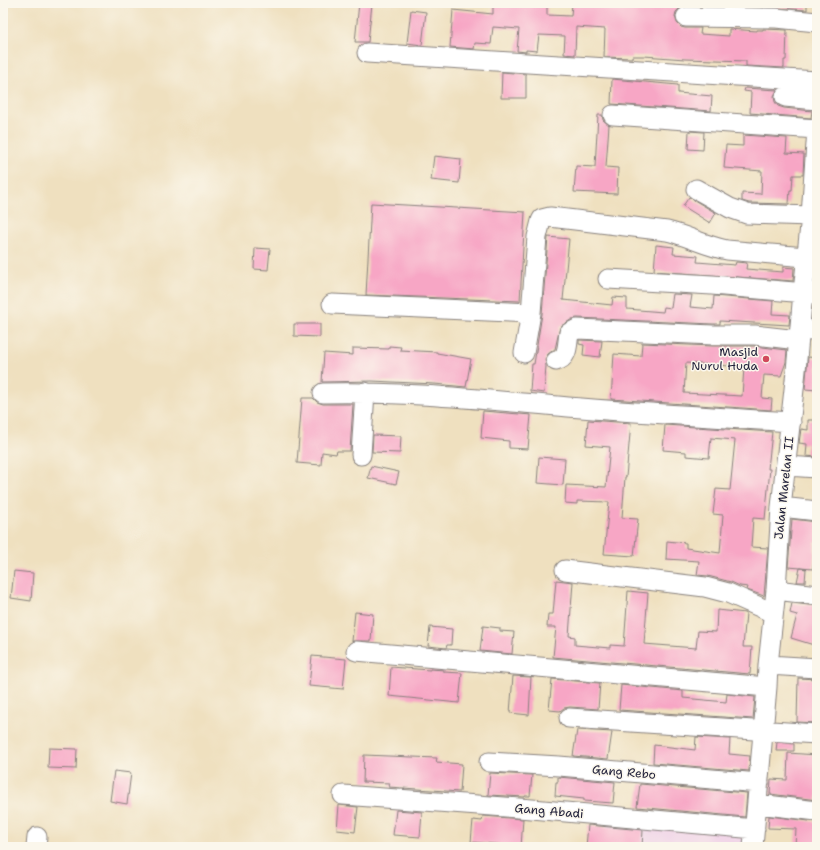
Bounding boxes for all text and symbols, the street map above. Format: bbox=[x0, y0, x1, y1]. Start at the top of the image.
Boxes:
place label: Masjid Nurul Huda bbox=[691, 344, 759, 374]
marker: Masjid Nurul Huda bbox=[761, 354, 771, 364]
street label: Jalan Marelan II bbox=[771, 435, 797, 540]
street label: Gang Rebo bbox=[591, 761, 657, 783]
street label: Gang Abadi bbox=[514, 800, 584, 822]

